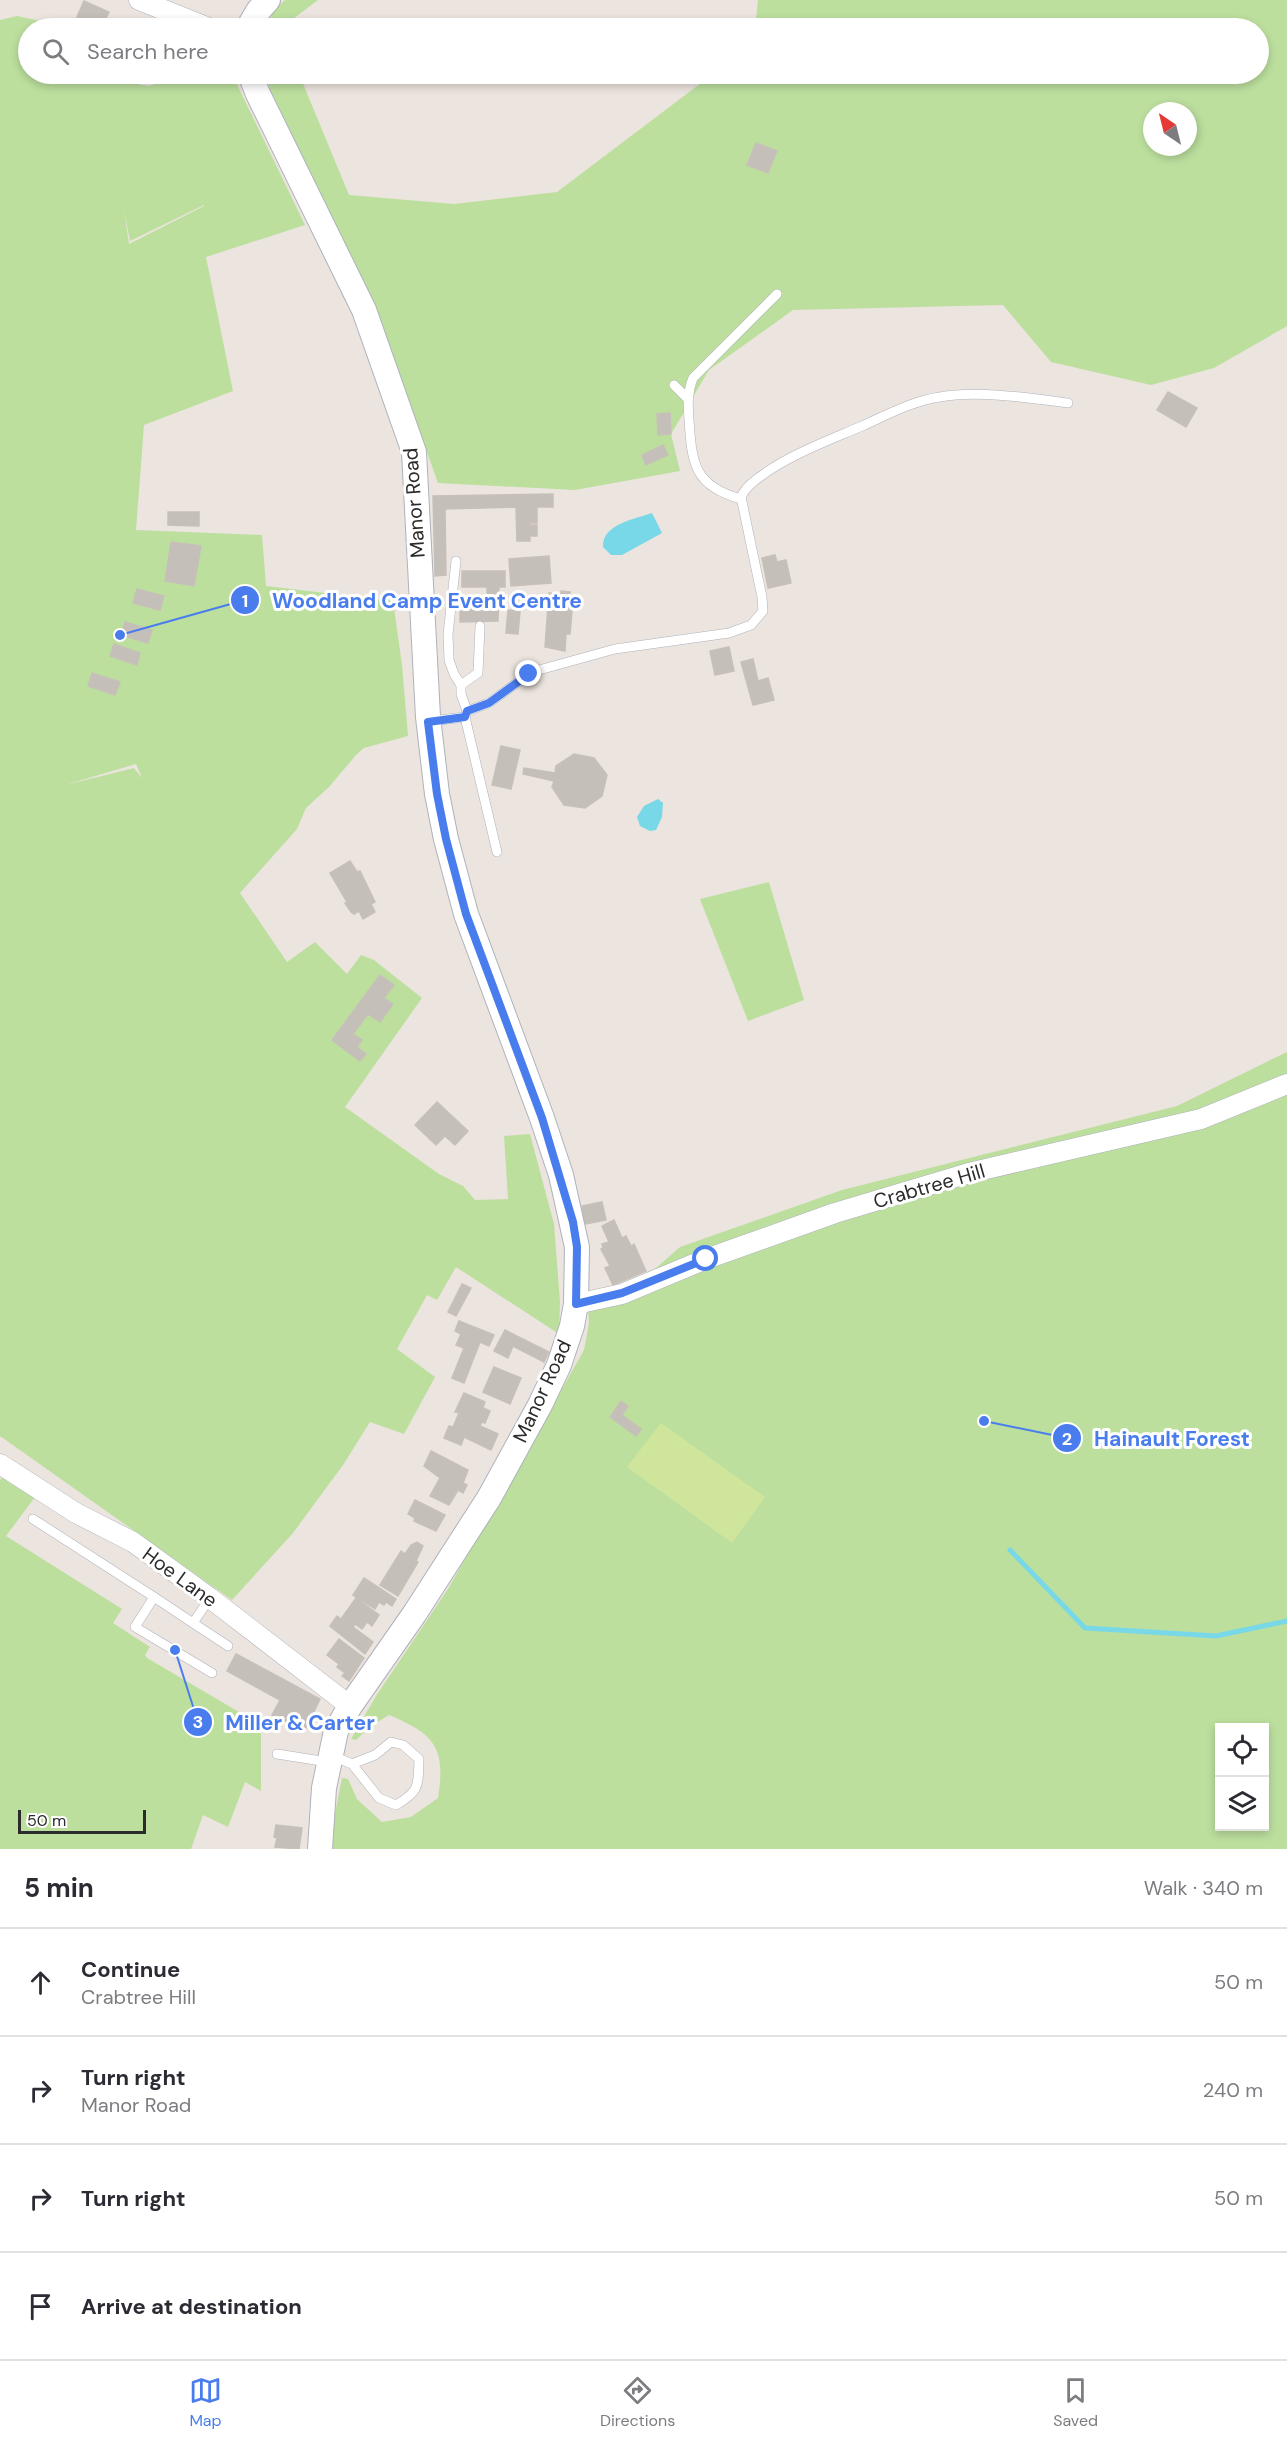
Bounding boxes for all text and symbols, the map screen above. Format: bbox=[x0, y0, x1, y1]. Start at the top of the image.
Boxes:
search box bbox=[18, 18, 1269, 84]
icon: search bbox=[39, 35, 72, 68]
text: Search here bbox=[87, 37, 208, 66]
north arrow bbox=[1143, 102, 1197, 156]
street label: Manor Road bbox=[397, 447, 431, 559]
callout: Woodland Camp Event Centre bbox=[230, 581, 594, 620]
text: Woodland Camp Event Centre bbox=[272, 587, 582, 615]
text: 1 bbox=[242, 589, 248, 613]
route end bbox=[515, 660, 541, 686]
street label: Crabtree Hill bbox=[870, 1158, 988, 1214]
route start bbox=[692, 1245, 718, 1271]
street label: Manor Road bbox=[507, 1336, 577, 1446]
callout: Hainault Forest bbox=[1052, 1419, 1262, 1458]
text: Hainault Forest bbox=[1094, 1425, 1250, 1453]
text: 2 bbox=[1062, 1427, 1072, 1451]
street label: Hoe Lane bbox=[137, 1541, 223, 1613]
callout: Miller & Carter bbox=[183, 1703, 387, 1742]
text: Miller & Carter bbox=[225, 1709, 375, 1737]
text: 3 bbox=[193, 1710, 203, 1734]
map controls bbox=[1215, 1723, 1269, 1831]
button: locate bbox=[1215, 1723, 1269, 1777]
button: layers bbox=[1215, 1777, 1269, 1831]
scale bar bbox=[18, 1807, 146, 1834]
text: 50 m bbox=[27, 1810, 66, 1831]
text: 5 min bbox=[24, 1871, 94, 1905]
text: Walk · 340 m bbox=[1144, 1875, 1263, 1901]
text: Continue bbox=[81, 1955, 180, 1984]
icon: ahead bbox=[24, 1966, 57, 1999]
text: 50 m bbox=[1214, 1969, 1263, 1995]
text: Crabtree Hill bbox=[81, 1984, 196, 2010]
text: Turn right bbox=[81, 2063, 186, 2092]
icon: right bbox=[24, 2074, 57, 2107]
text: 240 m bbox=[1203, 2077, 1263, 2103]
text: Manor Road bbox=[81, 2092, 191, 2118]
icon: right bbox=[24, 2182, 57, 2215]
text: Turn right bbox=[81, 2184, 186, 2213]
text: 50 m bbox=[1214, 2185, 1263, 2211]
icon: arrive bbox=[24, 2290, 57, 2323]
text: Arrive at destination bbox=[81, 2292, 302, 2321]
tab: Map bbox=[189, 2374, 222, 2431]
tab: Directions bbox=[600, 2374, 675, 2431]
tab: Saved bbox=[1053, 2374, 1098, 2431]

